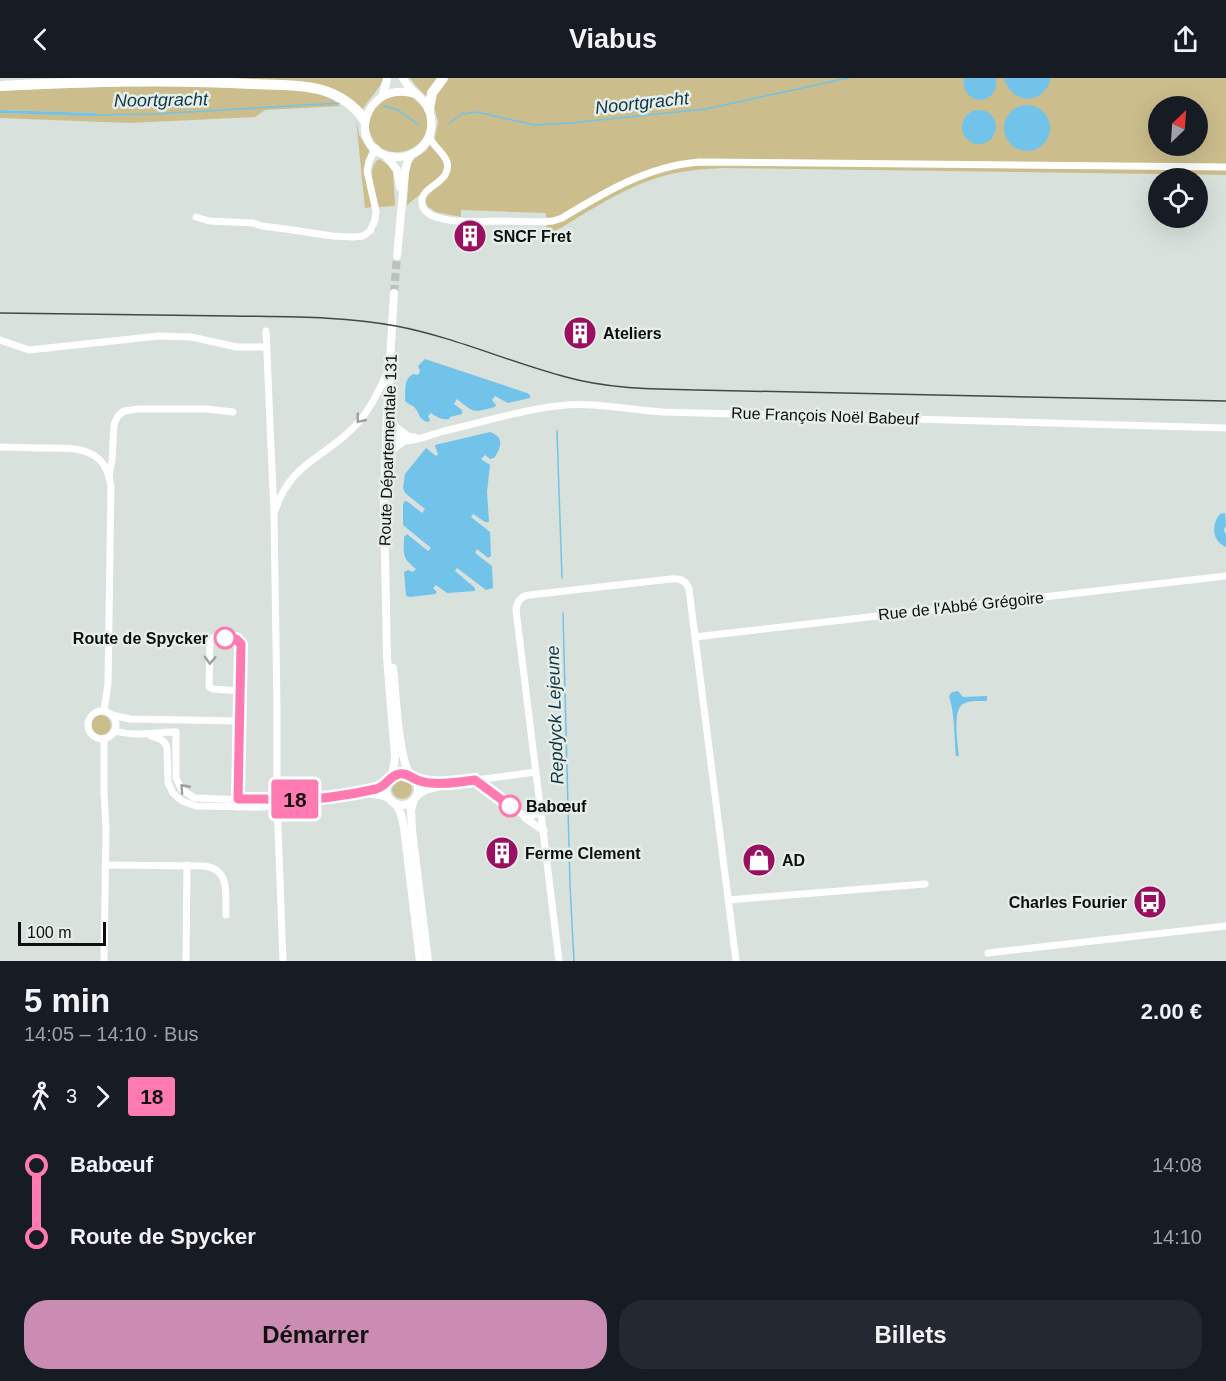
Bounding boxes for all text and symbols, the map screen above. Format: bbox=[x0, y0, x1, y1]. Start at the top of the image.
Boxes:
icon: back bbox=[24, 23, 57, 56]
icon: share bbox=[1169, 23, 1202, 56]
text: Viabus bbox=[569, 24, 657, 54]
water label: Noortgracht bbox=[594, 88, 691, 118]
water label: Noortgracht bbox=[114, 89, 209, 111]
north arrow bbox=[1148, 96, 1208, 156]
map controls bbox=[1148, 96, 1208, 228]
button: locate bbox=[1148, 168, 1208, 228]
building icon: SNCF Fret bbox=[452, 218, 488, 254]
place label: SNCF Fret bbox=[493, 228, 572, 245]
building icon: Ateliers bbox=[562, 315, 598, 351]
place label: Ateliers bbox=[603, 325, 662, 342]
street label: Route Départementale 131 bbox=[376, 354, 400, 546]
street label: Rue François Noël Babeuf bbox=[731, 404, 920, 428]
one-way arrow bbox=[357, 412, 368, 423]
street label: Rue de l'Abbé Grégoire bbox=[877, 589, 1045, 623]
marker: Route de Spycker bbox=[214, 627, 236, 649]
place label: Route de Spycker bbox=[73, 630, 208, 647]
water label: Repdyck Lejeune bbox=[543, 645, 567, 785]
one-way arrow bbox=[204, 656, 216, 665]
line badge: 18 bbox=[268, 780, 322, 818]
one-way arrow bbox=[180, 784, 191, 795]
text: 18 bbox=[283, 788, 307, 811]
marker: Babœuf bbox=[499, 795, 521, 817]
place label: Babœuf bbox=[526, 798, 587, 815]
building icon: Ferme Clement bbox=[484, 835, 520, 871]
shop icon: AD bbox=[741, 842, 777, 878]
place label: Ferme Clement bbox=[525, 845, 641, 862]
place label: AD bbox=[782, 852, 805, 869]
bus stop icon: Charles Fourier bbox=[1132, 884, 1168, 920]
place label: Charles Fourier bbox=[1009, 894, 1127, 911]
scale bar bbox=[18, 919, 106, 946]
text: 100 m bbox=[27, 924, 71, 941]
text: 5 min bbox=[24, 982, 110, 1019]
text: 2.00 € bbox=[1141, 999, 1202, 1024]
text: 14:05 – 14:10 · Bus bbox=[24, 1023, 199, 1045]
icon: walk bbox=[24, 1080, 57, 1113]
icon: forward bbox=[86, 1080, 119, 1113]
text: 3 bbox=[66, 1085, 77, 1107]
text: 18 bbox=[140, 1085, 163, 1108]
text: Babœuf bbox=[70, 1152, 153, 1177]
text: 14:08 bbox=[1152, 1154, 1202, 1176]
text: Route de Spycker bbox=[70, 1224, 256, 1249]
text: 14:10 bbox=[1152, 1226, 1202, 1248]
button: Démarrer bbox=[24, 1300, 607, 1369]
button: Billets bbox=[619, 1300, 1202, 1369]

